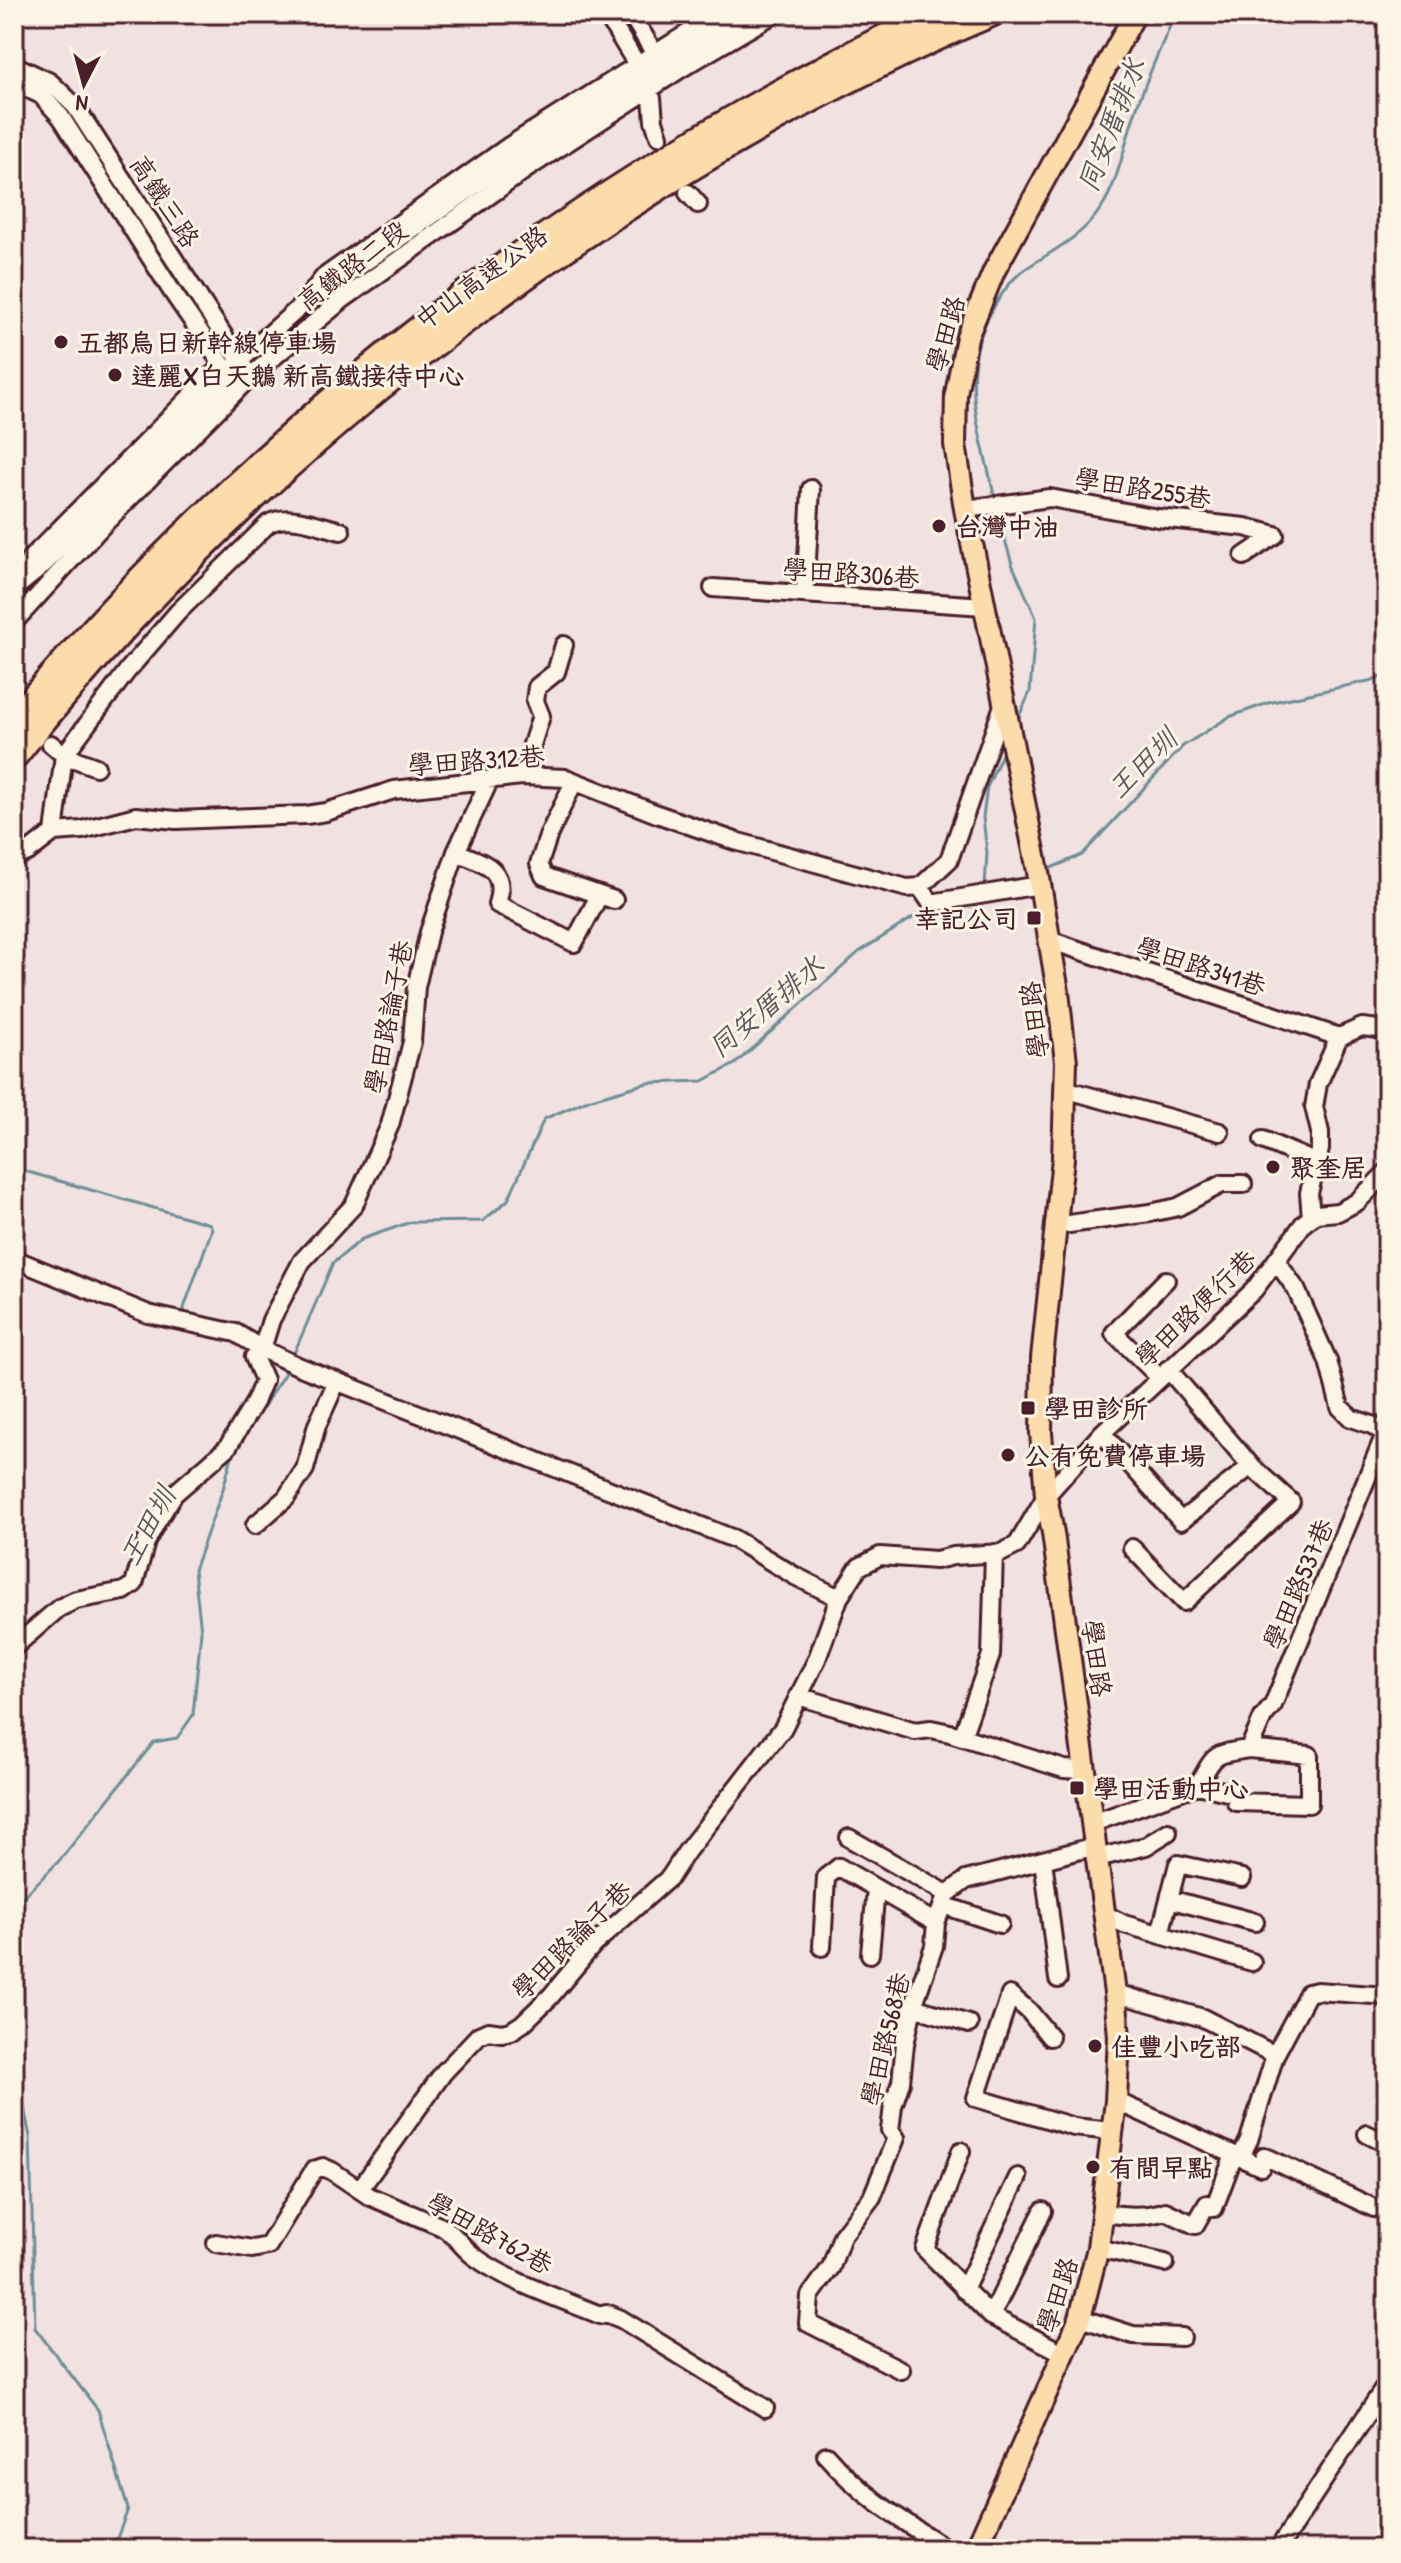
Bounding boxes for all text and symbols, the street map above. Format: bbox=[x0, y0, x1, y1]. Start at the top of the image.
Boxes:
north arrow bbox=[44, 44, 124, 124]
water label: 同安厝排水 bbox=[1068, 52, 1154, 197]
text: N bbox=[74, 88, 89, 119]
street label: 高鐵三路 bbox=[122, 148, 208, 254]
street label: 高鐵路二段 bbox=[290, 212, 414, 318]
street label: 中山高速公路 bbox=[408, 217, 554, 337]
street label: 學田路 bbox=[917, 292, 973, 376]
place label: 五都烏日新幹線停車場 bbox=[77, 325, 337, 360]
marker: 五都烏日新幹線停車場 bbox=[52, 333, 70, 351]
place label: 達麗X白天鵝 新高鐵接待中心 bbox=[131, 358, 465, 393]
marker: 達麗X白天鵝 新高鐵接待中心 bbox=[106, 366, 124, 384]
street label: 學田路255巷 bbox=[1072, 460, 1214, 516]
place label: 台灣中油 bbox=[955, 509, 1059, 544]
marker: 台灣中油 bbox=[930, 517, 948, 535]
street label: 學田路306巷 bbox=[781, 551, 921, 595]
water label: 王田圳 bbox=[1099, 718, 1187, 806]
street label: 學田路312巷 bbox=[406, 738, 546, 782]
place label: 幸記公司 bbox=[914, 901, 1018, 936]
marker: 幸記公司 bbox=[1025, 909, 1043, 927]
street label: 學田路341巷 bbox=[1131, 929, 1271, 1003]
street label: 學田路論子巷 bbox=[356, 937, 420, 1097]
water label: 同安厝排水 bbox=[700, 946, 833, 1066]
street label: 學田路 bbox=[1012, 979, 1056, 1061]
place label: 聚奎居 bbox=[1289, 1150, 1367, 1185]
marker: 聚奎居 bbox=[1264, 1158, 1282, 1176]
street label: 學田路便行巷 bbox=[1127, 1241, 1263, 1375]
place label: 學田診所 bbox=[1044, 1391, 1148, 1426]
marker: 學田診所 bbox=[1019, 1399, 1037, 1417]
place label: 公有免費停車場 bbox=[1024, 1438, 1206, 1473]
marker: 公有免費停車場 bbox=[999, 1446, 1017, 1464]
water label: 王田圳 bbox=[110, 1477, 185, 1572]
street label: 學田路537巷 bbox=[1255, 1513, 1341, 1655]
street label: 學田路 bbox=[1074, 1617, 1120, 1699]
place label: 學田活動中心 bbox=[1093, 1771, 1249, 1806]
marker: 學田活動中心 bbox=[1068, 1779, 1086, 1797]
street label: 學田路論子巷 bbox=[503, 1872, 639, 2008]
street label: 學田路568巷 bbox=[853, 1968, 917, 2110]
place label: 佳豐小吃部 bbox=[1111, 2029, 1241, 2064]
marker: 佳豐小吃部 bbox=[1086, 2037, 1104, 2055]
place label: 有間早點 bbox=[1109, 2150, 1213, 2185]
marker: 有間早點 bbox=[1084, 2158, 1102, 2176]
street label: 學田路762巷 bbox=[421, 2184, 559, 2282]
street label: 學田路 bbox=[1028, 2252, 1086, 2338]

